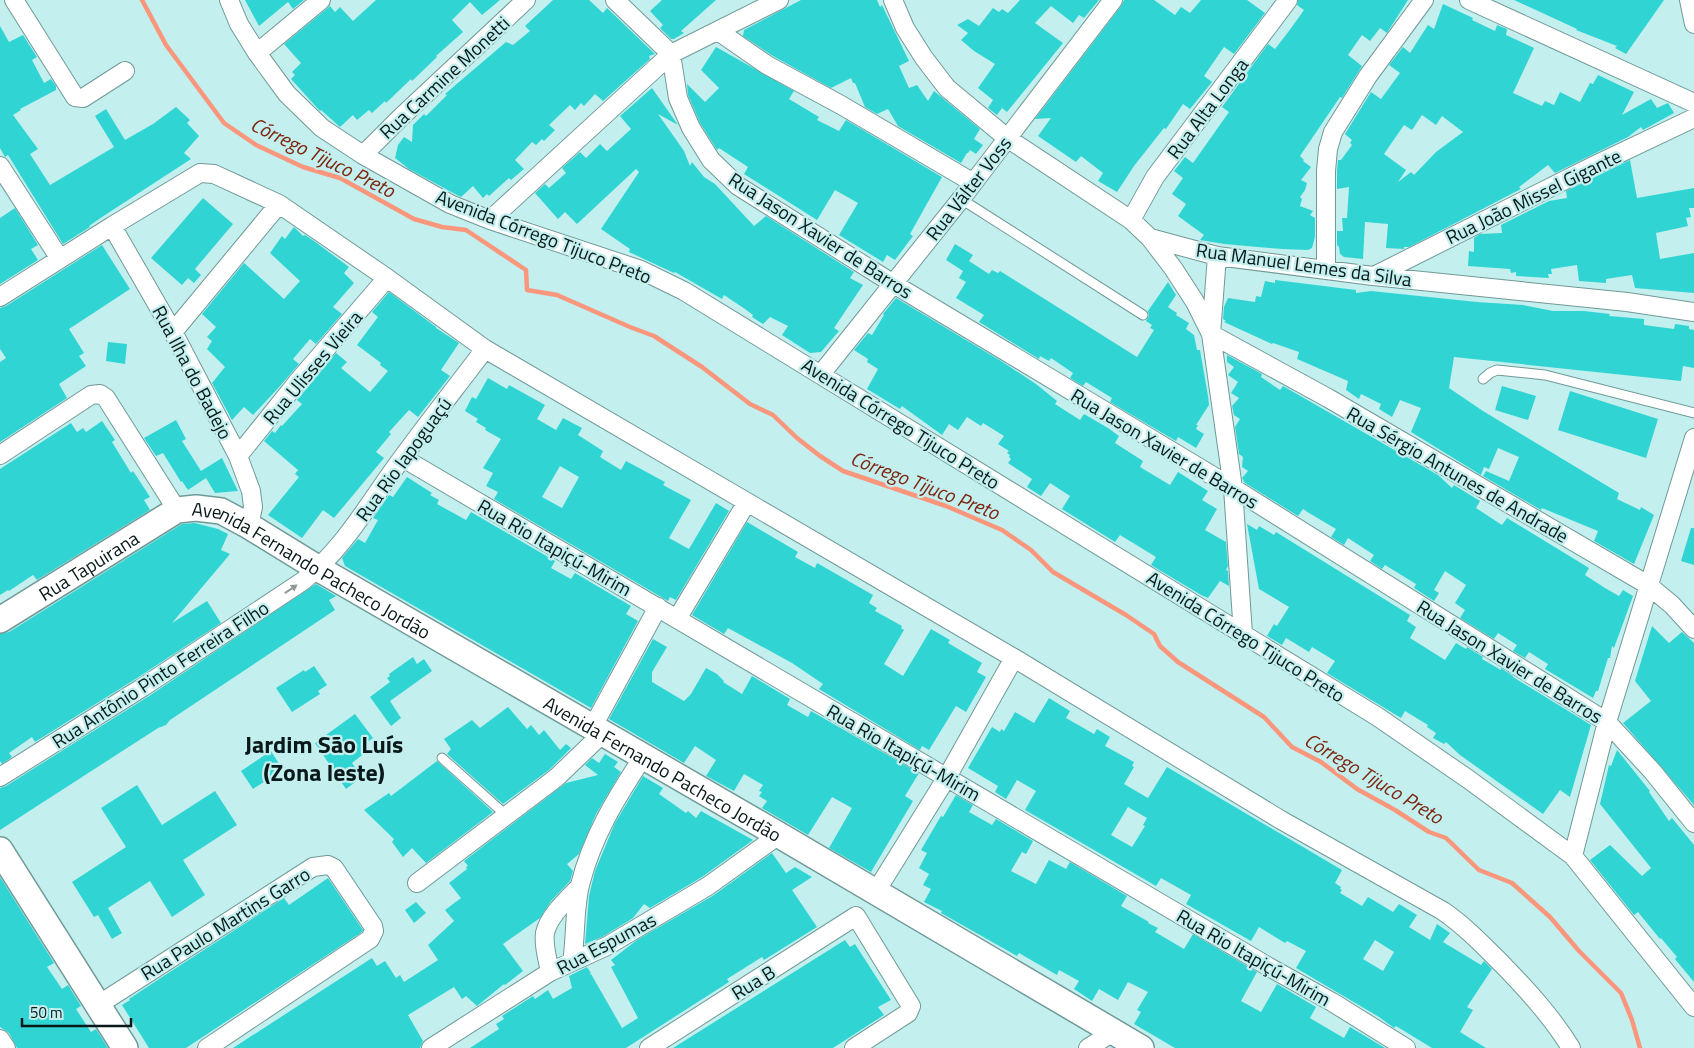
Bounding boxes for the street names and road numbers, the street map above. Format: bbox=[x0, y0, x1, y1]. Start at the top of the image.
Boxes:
street label: Rua Carmine Monetti bbox=[372, 9, 516, 145]
street label: Rua Alta Longa bbox=[1159, 51, 1255, 165]
street label: Rua Válter Voss bbox=[918, 130, 1018, 246]
street label: Rua João Missel Gigante bbox=[1440, 141, 1626, 251]
street label: Rua Jason Xavier de Barros bbox=[723, 164, 919, 306]
street label: Avenida Córrego Tijuco Preto bbox=[432, 181, 656, 291]
street label: Rua Manuel Lemes da Silva bbox=[1194, 235, 1414, 294]
street label: Rua Ilha do Badejo bbox=[146, 300, 240, 444]
street label: Rua Ulisses Vieira bbox=[255, 303, 369, 431]
street label: Avenida Córrego Tijuco Preto bbox=[798, 353, 1004, 493]
street label: Rua Jason Xavier de Barros bbox=[1066, 380, 1264, 516]
street label: Rua Rio Iapoguaçú bbox=[348, 391, 458, 527]
street label: Rua Sérgio Antunes de Andrade bbox=[1342, 398, 1574, 550]
street label: Rua Rio Itapiçú-Mirim bbox=[472, 491, 638, 603]
street label: Avenida Fernando Pacheco Jordão bbox=[191, 493, 437, 645]
street label: Rua Tapuirana bbox=[33, 523, 145, 607]
street label: Avenida Córrego Tijuco Preto bbox=[1141, 563, 1351, 709]
street label: Rua Jason Xavier de Barros bbox=[1411, 592, 1609, 730]
street label: Rua Antônio Pinto Ferreira Filho bbox=[46, 593, 274, 755]
street label: Avenida Fernando Pacheco Jordão bbox=[539, 688, 787, 848]
street label: Rua Rio Itapiçú-Mirim bbox=[821, 696, 987, 808]
street label: Rua Paulo Martins Garro bbox=[135, 859, 315, 987]
street label: Rua Rio Itapiçú-Mirim bbox=[1171, 901, 1337, 1013]
street label: Rua Espumas bbox=[551, 905, 661, 981]
street label: Rua B bbox=[725, 957, 781, 1007]

